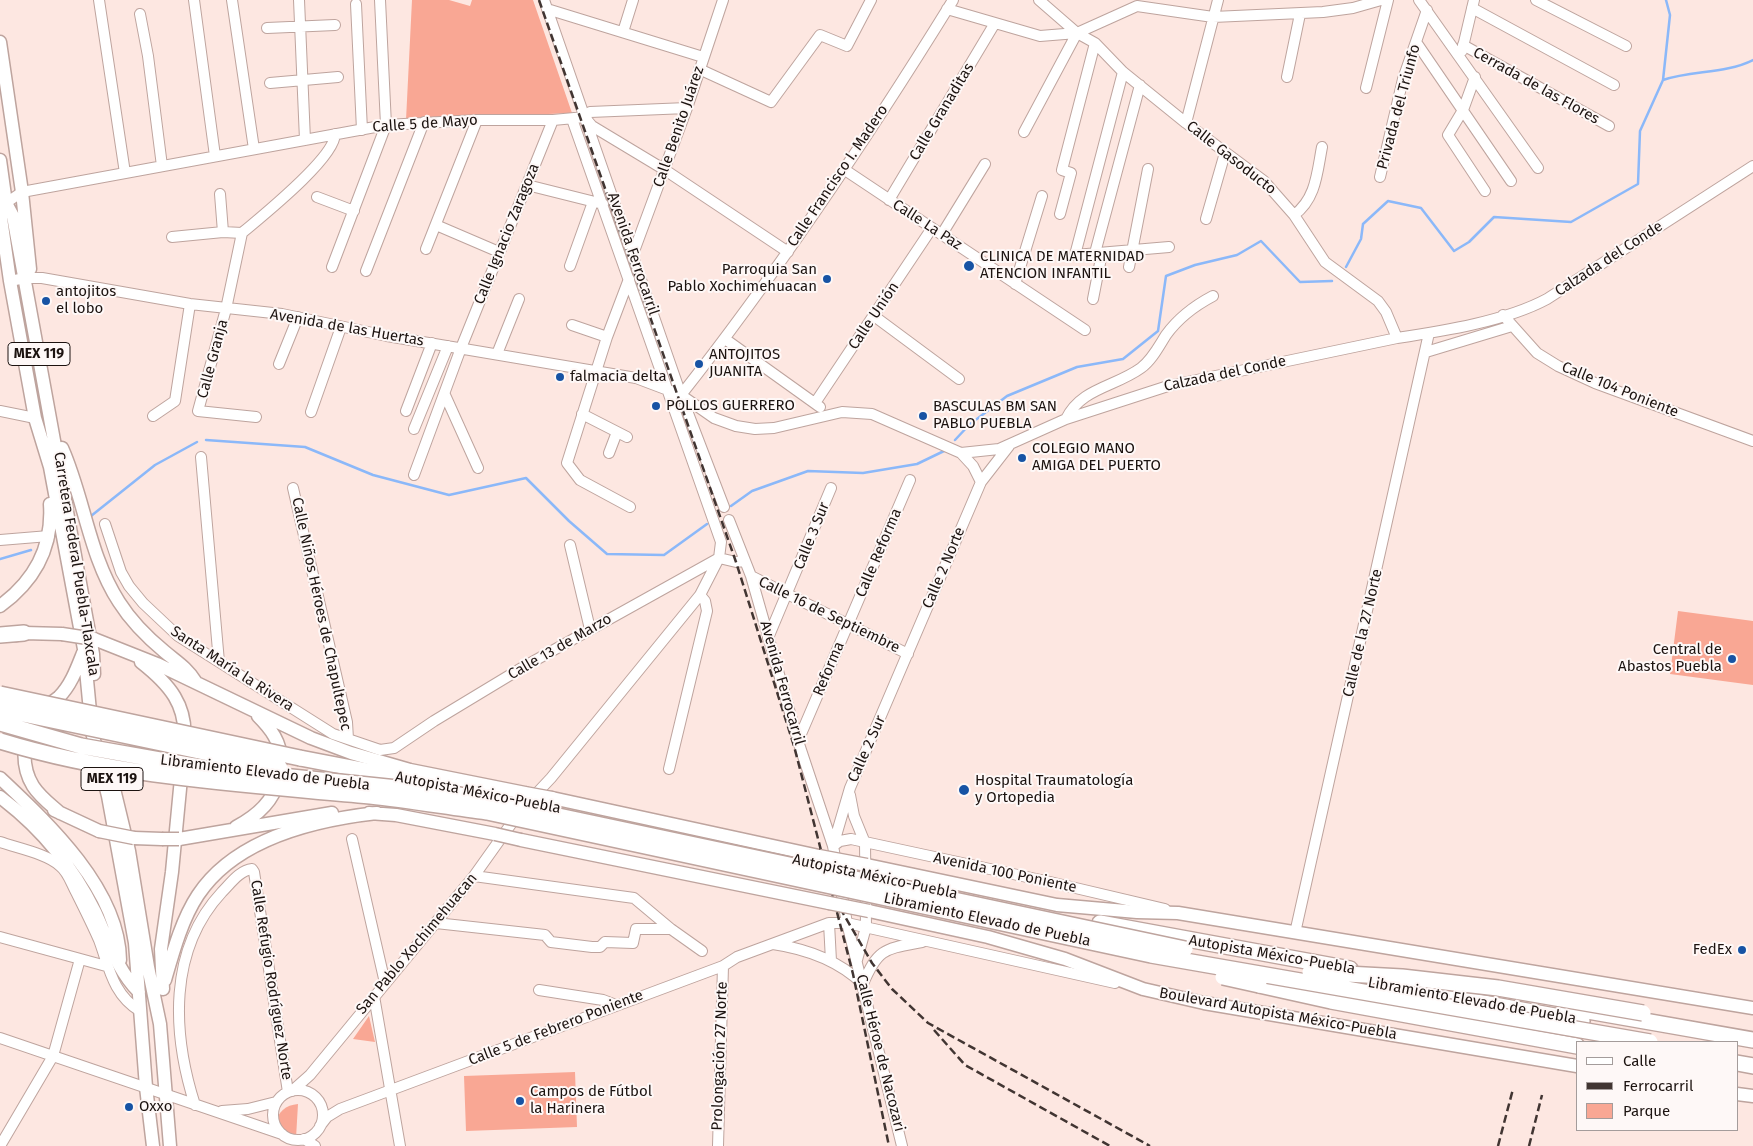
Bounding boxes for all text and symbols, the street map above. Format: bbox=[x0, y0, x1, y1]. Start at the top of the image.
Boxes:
street label: Privada del Triunfo bbox=[1374, 42, 1424, 172]
street label: Cerrada de las Flores bbox=[1470, 44, 1602, 128]
street label: Calle Granaditas bbox=[906, 60, 978, 164]
street label: Calle Benito Juárez bbox=[650, 64, 708, 190]
street label: Calle Francisco I. Madero bbox=[784, 102, 892, 250]
street label: Calle 5 de Mayo bbox=[372, 111, 478, 137]
street label: Calle Gasoducto bbox=[1182, 117, 1280, 199]
street label: Calle Ignacio Zaragoza bbox=[471, 161, 543, 307]
street label: Avenida Ferrocarril bbox=[604, 190, 662, 318]
street label: Calle La Paz bbox=[889, 196, 965, 254]
street label: Calzada del Conde bbox=[1552, 217, 1666, 301]
place label: CLINICA DE MATERNIDAD ATENCION INFANTIL bbox=[980, 248, 1144, 283]
marker: CLINICA DE MATERNIDAD ATENCION INFANTIL bbox=[962, 259, 976, 273]
place label: Parroquia San Pablo Xochimehuacan bbox=[667, 261, 817, 296]
marker: Parroquia San Pablo Xochimehuacan bbox=[821, 273, 833, 285]
street label: Calle Unión bbox=[845, 279, 903, 353]
place label: antojitos el lobo bbox=[56, 283, 116, 318]
marker: antojitos el lobo bbox=[40, 295, 52, 307]
street label: Avenida de las Huertas bbox=[269, 306, 425, 350]
street label: Calle Granja bbox=[194, 317, 232, 401]
road number: MEX 119 bbox=[8, 342, 70, 366]
place label: ANTOJITOS JUANITA bbox=[709, 346, 780, 381]
street label: Calzada del Conde bbox=[1162, 352, 1288, 396]
marker: ANTOJITOS JUANITA bbox=[693, 358, 705, 370]
street label: Calle 104 Poniente bbox=[1559, 358, 1681, 422]
place label: falmacia delta bbox=[570, 368, 667, 386]
marker: falmacia delta bbox=[554, 371, 566, 383]
place label: POLLOS GUERRERO bbox=[666, 397, 795, 415]
place label: BASCULAS BM SAN PABLO PUEBLA bbox=[933, 398, 1057, 433]
marker: POLLOS GUERRERO bbox=[650, 400, 662, 412]
marker: BASCULAS BM SAN PABLO PUEBLA bbox=[917, 410, 929, 422]
place label: COLEGIO MANO AMIGA DEL PUERTO bbox=[1032, 440, 1161, 475]
street label: Carretera Federal Puebla-Tlaxcala bbox=[49, 451, 103, 677]
marker: COLEGIO MANO AMIGA DEL PUERTO bbox=[1016, 452, 1028, 464]
street label: Calle Niños Héroes de Chapultepec bbox=[287, 496, 355, 732]
street label: Calle 3 Sur bbox=[790, 500, 834, 572]
street label: Calle Reforma bbox=[852, 506, 906, 600]
street label: Calle 2 Norte bbox=[919, 525, 969, 611]
street label: Calle de la 27 Norte bbox=[1340, 567, 1386, 699]
street label: Calle 16 de Septiembre bbox=[755, 573, 903, 657]
street label: Calle 13 de Marzo bbox=[505, 610, 615, 684]
street label: Avenida Ferrocarril bbox=[756, 619, 808, 747]
street label: Santa María la Rivera bbox=[167, 622, 297, 716]
street label: Reforma bbox=[809, 639, 849, 699]
place label: Central de Abastos Puebla bbox=[1618, 641, 1722, 676]
marker: Central de Abastos Puebla bbox=[1726, 653, 1738, 665]
street label: Calle 2 Sur bbox=[844, 713, 890, 785]
street label: Libramiento Elevado de Puebla bbox=[159, 751, 371, 795]
road number: MEX 119 bbox=[81, 768, 143, 791]
street label: Autopista México-Puebla bbox=[394, 768, 562, 818]
place label: Hospital Traumatología y Ortopedia bbox=[975, 772, 1133, 807]
marker: Hospital Traumatología y Ortopedia bbox=[957, 783, 971, 797]
street label: Avenida 100 Poniente bbox=[932, 849, 1078, 897]
street label: Autopista México-Puebla bbox=[791, 851, 959, 903]
street label: San Pablo Xochimehuacan bbox=[353, 870, 481, 1018]
street label: Calle Refugio Rodríguez Norte bbox=[246, 879, 296, 1081]
street label: Libramiento Elevado de Puebla bbox=[882, 889, 1092, 951]
street label: Autopista México-Puebla bbox=[1188, 932, 1356, 978]
place label: FedEx bbox=[1693, 941, 1732, 959]
marker: FedEx bbox=[1736, 944, 1748, 956]
street label: Calle Héroe de Nacozari bbox=[852, 973, 908, 1133]
street label: Libramiento Elevado de Puebla bbox=[1366, 974, 1578, 1028]
street label: Prolongación 27 Norte bbox=[708, 981, 732, 1131]
street label: Boulevard Autopista México-Puebla bbox=[1158, 984, 1398, 1044]
street label: Calle 5 de Febrero Poniente bbox=[466, 986, 646, 1070]
legend bbox=[1576, 1041, 1738, 1131]
text: Calle bbox=[1623, 1052, 1656, 1070]
text: Ferrocarril bbox=[1623, 1077, 1693, 1095]
place label: Campos de Fútbol la Harinera bbox=[530, 1083, 652, 1118]
marker: Campos de Fútbol la Harinera bbox=[514, 1095, 526, 1107]
place label: Oxxo bbox=[139, 1098, 172, 1116]
marker: Oxxo bbox=[123, 1101, 135, 1113]
text: Parque bbox=[1623, 1102, 1670, 1120]

